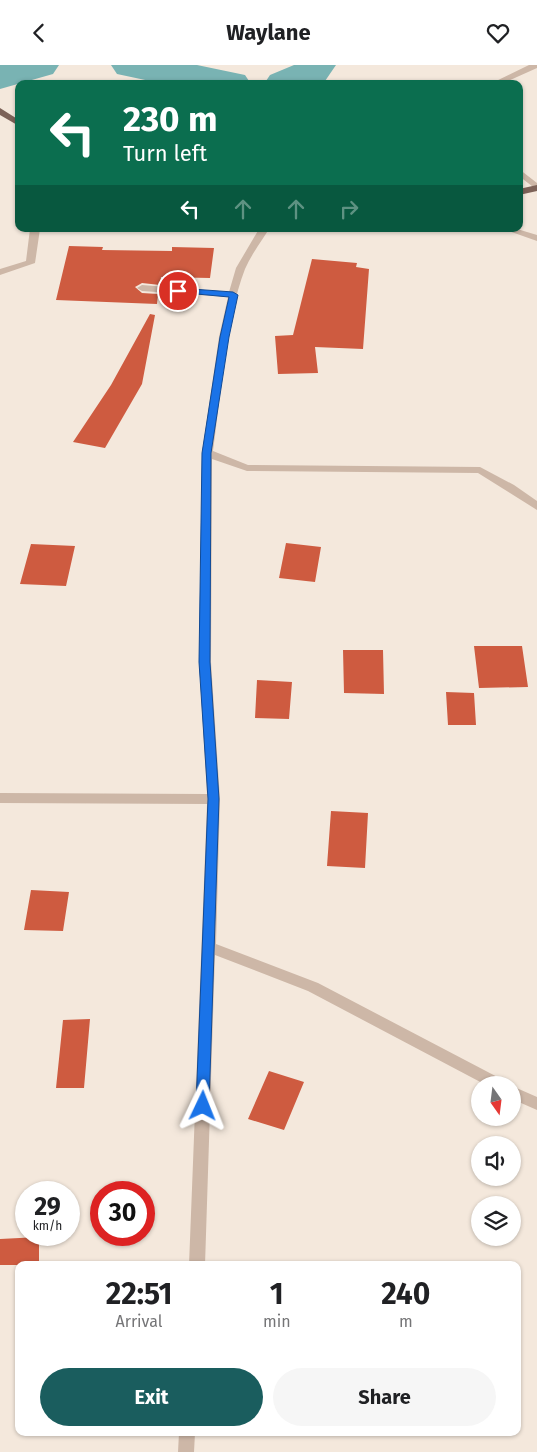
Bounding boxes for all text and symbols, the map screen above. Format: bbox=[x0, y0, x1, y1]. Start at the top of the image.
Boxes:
icon: back bbox=[25, 19, 53, 47]
text: Waylane bbox=[226, 19, 311, 46]
icon: heart bbox=[484, 19, 512, 47]
text: 230 m bbox=[123, 98, 217, 140]
icon: left bbox=[40, 100, 105, 165]
text: Turn left bbox=[123, 140, 207, 167]
icon: left bbox=[176, 195, 204, 223]
icon: ahead bbox=[229, 195, 257, 223]
icon: ahead bbox=[282, 195, 310, 223]
icon: right bbox=[335, 195, 363, 223]
pin bbox=[157, 270, 199, 312]
icon: arrive bbox=[164, 277, 192, 305]
north arrow bbox=[471, 1076, 521, 1126]
map controls bbox=[471, 1076, 521, 1246]
position arrow bbox=[176, 1079, 228, 1131]
button: sound bbox=[471, 1136, 521, 1186]
speed limit sign: 30 bbox=[90, 1181, 155, 1246]
text: 29 bbox=[34, 1192, 61, 1222]
button: layers bbox=[471, 1196, 521, 1246]
text: km/h bbox=[33, 1219, 62, 1233]
text: 22:51 bbox=[106, 1276, 172, 1312]
text: 1 bbox=[270, 1276, 284, 1312]
text: 240 bbox=[381, 1276, 430, 1312]
text: Arrival bbox=[116, 1312, 162, 1331]
text: min bbox=[263, 1312, 291, 1331]
text: m bbox=[399, 1312, 413, 1331]
button: Exit bbox=[40, 1368, 263, 1426]
button: Share bbox=[273, 1368, 496, 1426]

